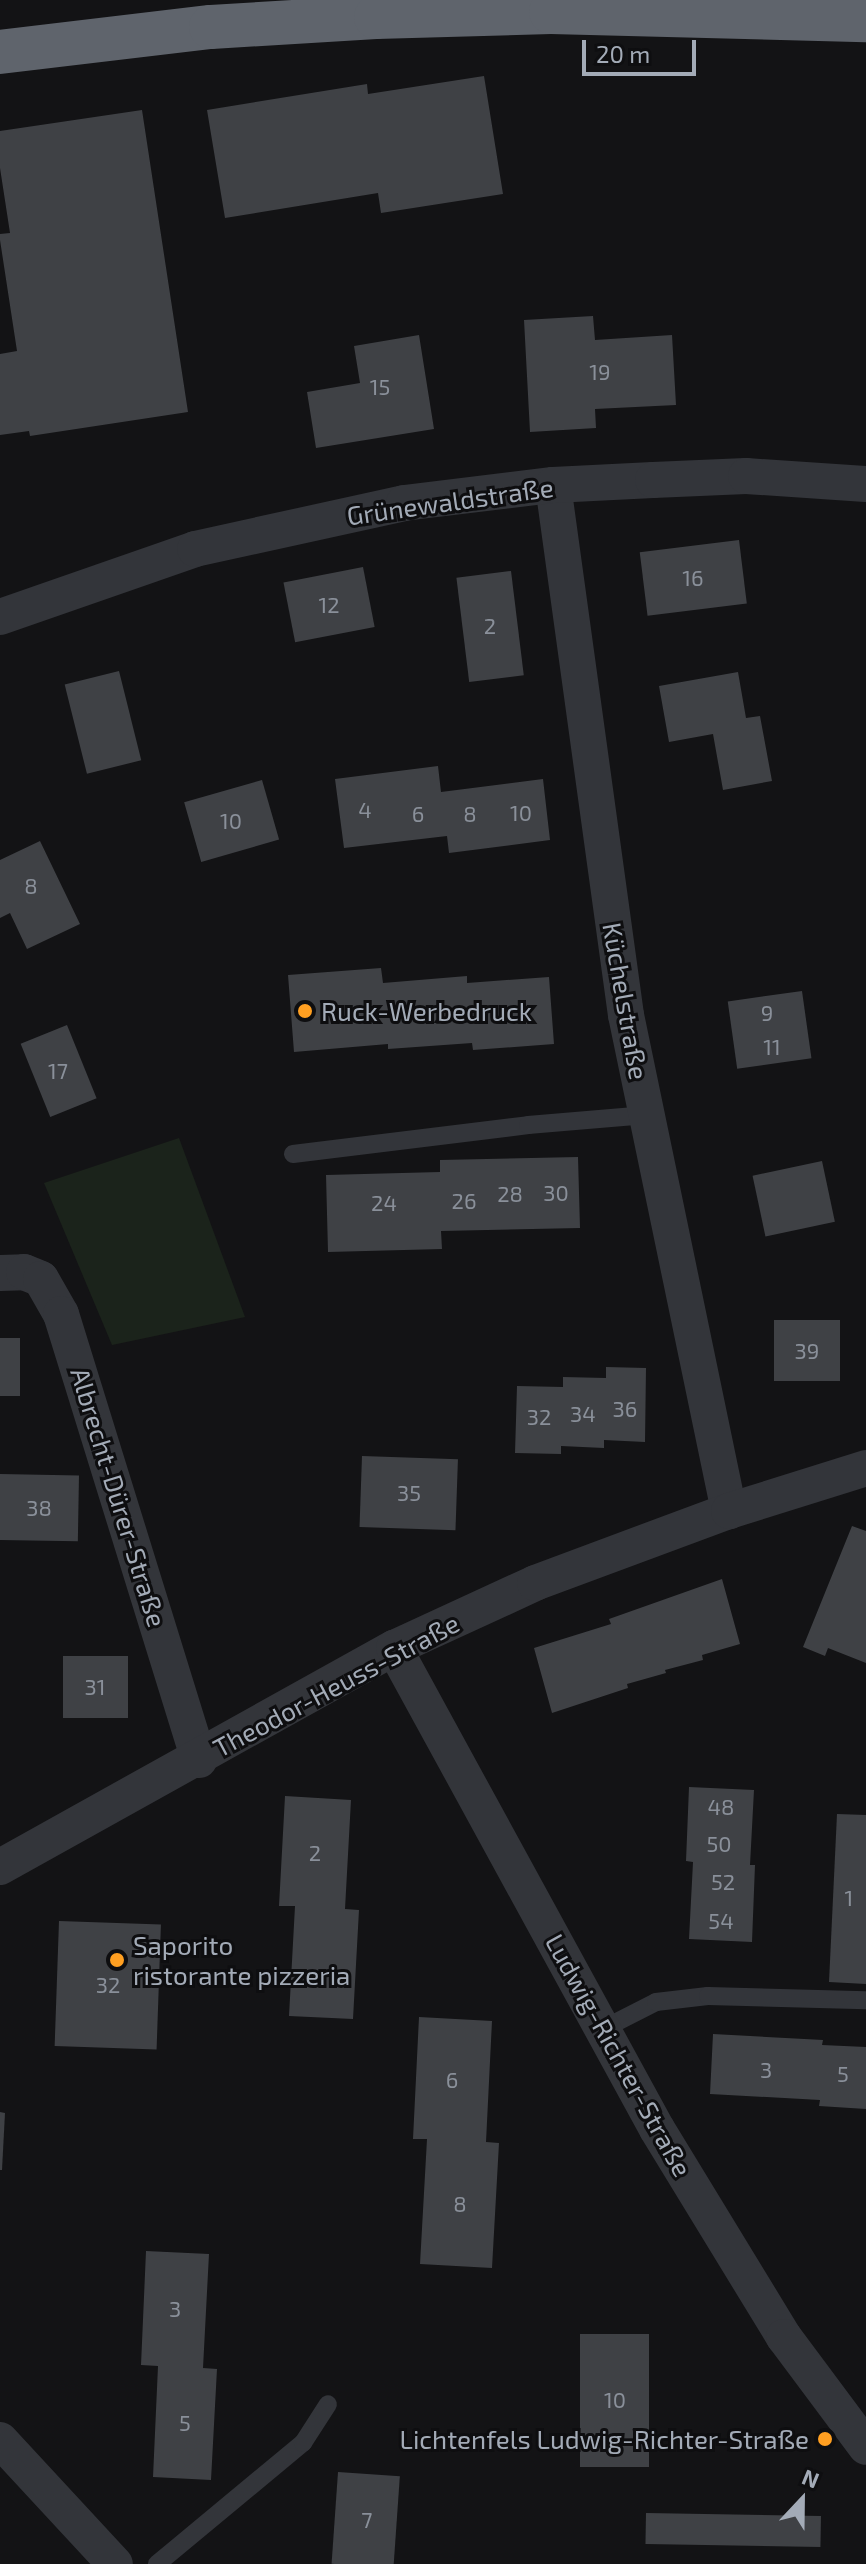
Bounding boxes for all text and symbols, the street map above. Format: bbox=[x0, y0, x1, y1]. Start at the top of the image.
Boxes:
scale bar bbox=[586, 24, 700, 74]
text: 20 m bbox=[596, 39, 650, 68]
house number: 19 bbox=[589, 359, 611, 385]
house number: 15 bbox=[370, 374, 390, 400]
street label: Grünewaldstraße bbox=[345, 471, 555, 531]
house number: 16 bbox=[682, 565, 704, 591]
house number: 12 bbox=[318, 592, 340, 618]
house number: 2 bbox=[484, 613, 496, 639]
house number: 4 bbox=[358, 797, 372, 823]
house number: 10 bbox=[510, 800, 532, 826]
house number: 6 bbox=[412, 801, 424, 827]
house number: 8 bbox=[463, 801, 477, 827]
house number: 10 bbox=[220, 808, 242, 834]
house number: 8 bbox=[24, 873, 38, 899]
street label: Küchelstraße bbox=[597, 920, 655, 1082]
place label: Ruck-Werbedruck bbox=[321, 995, 532, 1027]
house number: 9 bbox=[761, 1000, 773, 1026]
marker: Ruck-Werbedruck bbox=[296, 1002, 314, 1020]
house number: 11 bbox=[763, 1034, 781, 1060]
house number: 17 bbox=[48, 1058, 68, 1084]
house number: 30 bbox=[543, 1180, 569, 1206]
house number: 28 bbox=[497, 1181, 523, 1207]
house number: 26 bbox=[452, 1188, 476, 1214]
house number: 24 bbox=[371, 1190, 397, 1216]
house number: 39 bbox=[795, 1338, 819, 1364]
street label: Albrecht-Dürer-Straße bbox=[65, 1364, 173, 1630]
house number: 36 bbox=[613, 1396, 637, 1422]
house number: 34 bbox=[570, 1401, 596, 1427]
house number: 32 bbox=[527, 1404, 551, 1430]
house number: 35 bbox=[397, 1480, 421, 1506]
house number: 38 bbox=[26, 1495, 52, 1521]
street label: Theodor-Heuss-Straße bbox=[208, 1607, 464, 1763]
house number: 31 bbox=[85, 1674, 105, 1700]
house number: 48 bbox=[708, 1794, 734, 1820]
house number: 50 bbox=[706, 1831, 732, 1857]
house number: 2 bbox=[309, 1840, 321, 1866]
house number: 52 bbox=[711, 1869, 735, 1895]
house number: 1 bbox=[845, 1885, 853, 1911]
house number: 54 bbox=[708, 1908, 734, 1934]
street label: Ludwig-Richter-Straße bbox=[539, 1928, 699, 2182]
place label: Saporito ristorante pizzeria bbox=[133, 1929, 350, 1990]
marker: Saporito ristorante pizzeria bbox=[108, 1951, 126, 1969]
house number: 32 bbox=[96, 1972, 120, 1998]
house number: 3 bbox=[760, 2057, 772, 2083]
house number: 5 bbox=[837, 2061, 849, 2087]
house number: 6 bbox=[446, 2067, 458, 2093]
house number: 8 bbox=[453, 2191, 467, 2217]
house number: 3 bbox=[169, 2296, 181, 2322]
house number: 10 bbox=[604, 2387, 626, 2413]
house number: 5 bbox=[179, 2410, 191, 2436]
place label: Lichtenfels Ludwig-Richter-Straße bbox=[400, 2423, 809, 2455]
marker: Lichtenfels Ludwig-Richter-Straße bbox=[816, 2430, 834, 2448]
north arrow bbox=[762, 2460, 842, 2540]
text: N bbox=[799, 2463, 823, 2493]
house number: 7 bbox=[361, 2507, 373, 2533]

